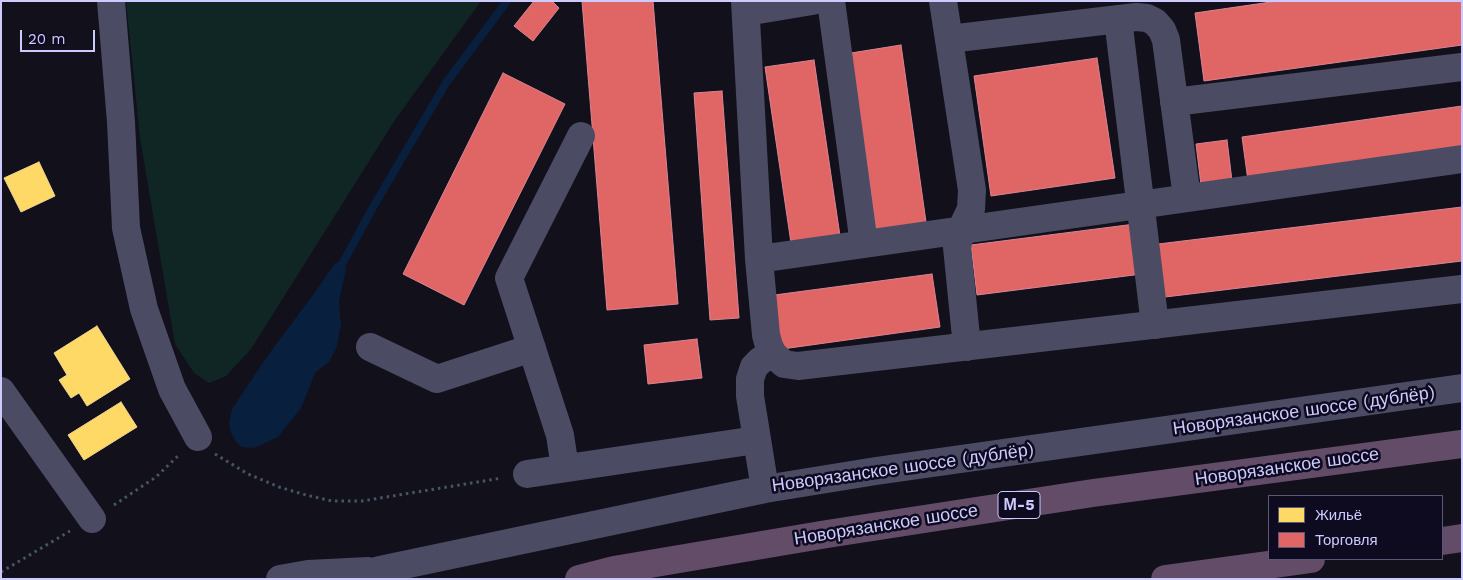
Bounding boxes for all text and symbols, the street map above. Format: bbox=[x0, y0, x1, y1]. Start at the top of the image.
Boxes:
scale bar bbox=[22, 20, 98, 52]
text: 20 m bbox=[28, 30, 66, 48]
street label: Новорязанское шоссе (дублёр) bbox=[1172, 382, 1436, 440]
street label: Новорязанское шоссе (дублёр) bbox=[771, 439, 1035, 497]
street label: Новорязанское шоссе bbox=[1193, 443, 1381, 491]
road number: М-5 bbox=[998, 492, 1040, 518]
legend bbox=[1268, 495, 1443, 560]
street label: Новорязанское шоссе bbox=[793, 500, 979, 550]
text: Жильё bbox=[1315, 506, 1362, 524]
text: Торговля bbox=[1315, 531, 1378, 549]

